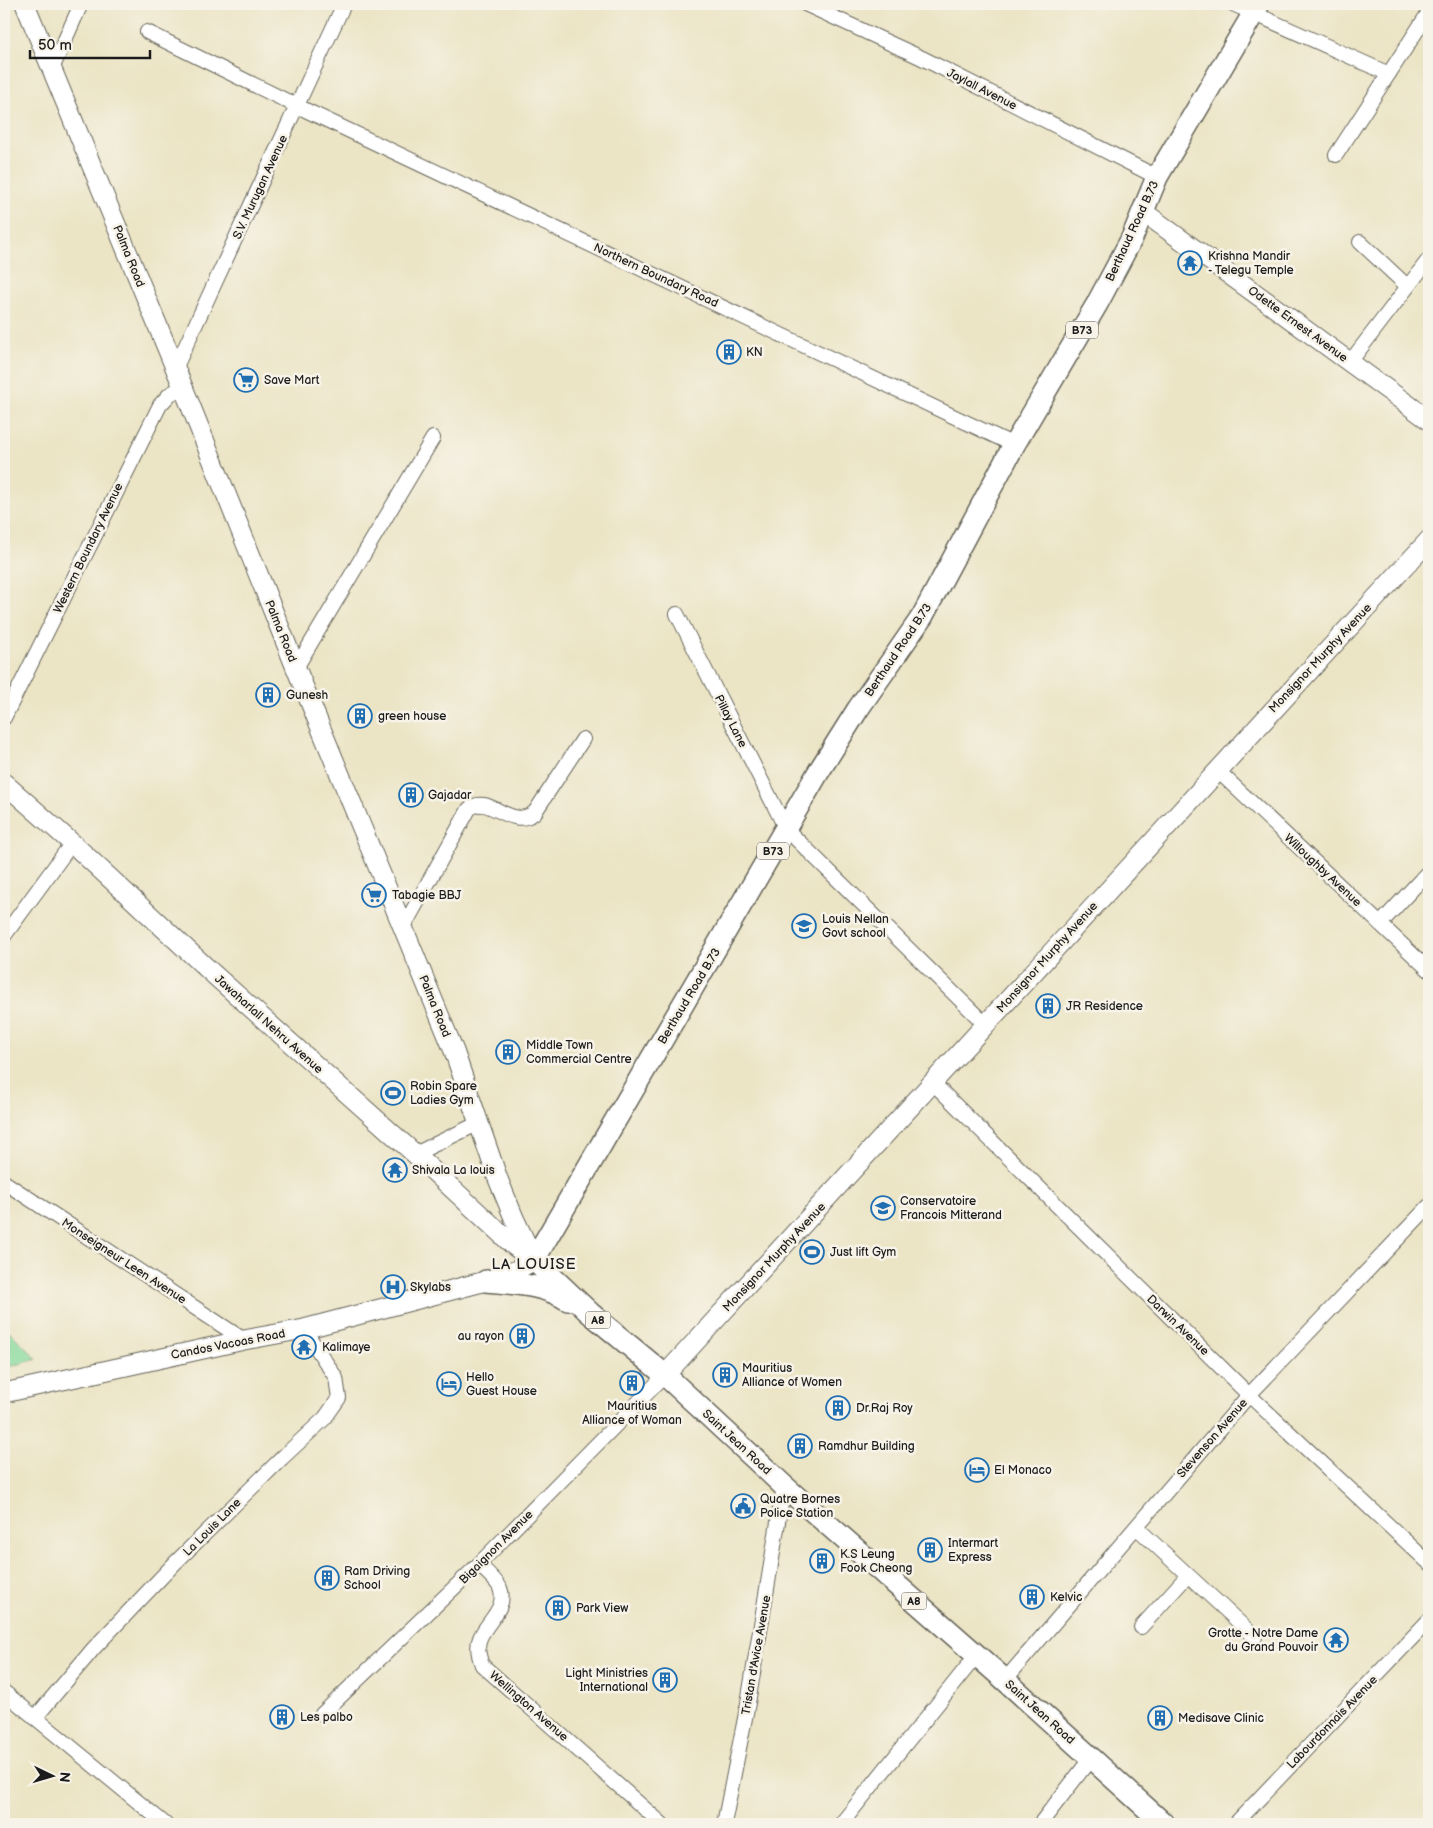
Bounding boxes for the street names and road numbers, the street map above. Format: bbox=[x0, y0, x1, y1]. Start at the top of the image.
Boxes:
street label: Jaylall Avenue bbox=[944, 65, 1019, 113]
street label: S.V. Murugan Avenue bbox=[230, 133, 291, 242]
street label: Berthaud Road B.73 bbox=[1103, 178, 1162, 284]
street label: Palma Road bbox=[109, 223, 148, 289]
street label: Northern Boundary Road bbox=[591, 240, 721, 311]
street label: Odette Ernest Avenue bbox=[1245, 283, 1350, 366]
road number: B73 bbox=[1066, 322, 1098, 338]
street label: Western Boundary Avenue bbox=[50, 481, 127, 616]
street label: Palma Road bbox=[261, 598, 300, 664]
street label: Berthaud Road B.73 bbox=[862, 601, 935, 700]
street label: Monsignor Murphy Avenue bbox=[1266, 601, 1375, 716]
street label: Pillay Lane bbox=[711, 692, 750, 750]
street label: Willoughby Avenue bbox=[1281, 831, 1364, 910]
road number: B73 bbox=[757, 842, 789, 859]
street label: Monsignor Murphy Avenue bbox=[994, 899, 1101, 1016]
street label: Berthaud Road B.73 bbox=[655, 946, 724, 1047]
street label: Jawaharlall Nehru Avenue bbox=[211, 972, 326, 1077]
street label: Palma Road bbox=[415, 973, 454, 1039]
street label: Monsignor Murphy Avenue bbox=[720, 1200, 829, 1315]
street label: Monseigneur Leen Avenue bbox=[58, 1215, 189, 1307]
street label: Darwin Avenue bbox=[1143, 1292, 1212, 1359]
road number: A8 bbox=[586, 1312, 610, 1328]
street label: Candos Vacoas Road bbox=[170, 1326, 287, 1363]
street label: Stevenson Avenue bbox=[1174, 1396, 1251, 1481]
street label: Saint Jean Road bbox=[699, 1407, 774, 1478]
street label: La Louis Lane bbox=[180, 1495, 244, 1559]
street label: Bigaignon Avenue bbox=[456, 1507, 536, 1587]
road number: A8 bbox=[902, 1592, 926, 1610]
street label: Tristan d'Avice Avenue bbox=[739, 1594, 774, 1716]
street label: Wellington Avenue bbox=[486, 1668, 571, 1745]
street label: Labourdonnais Avenue bbox=[1284, 1673, 1381, 1772]
street label: Saint Jean Road bbox=[1002, 1677, 1078, 1748]

